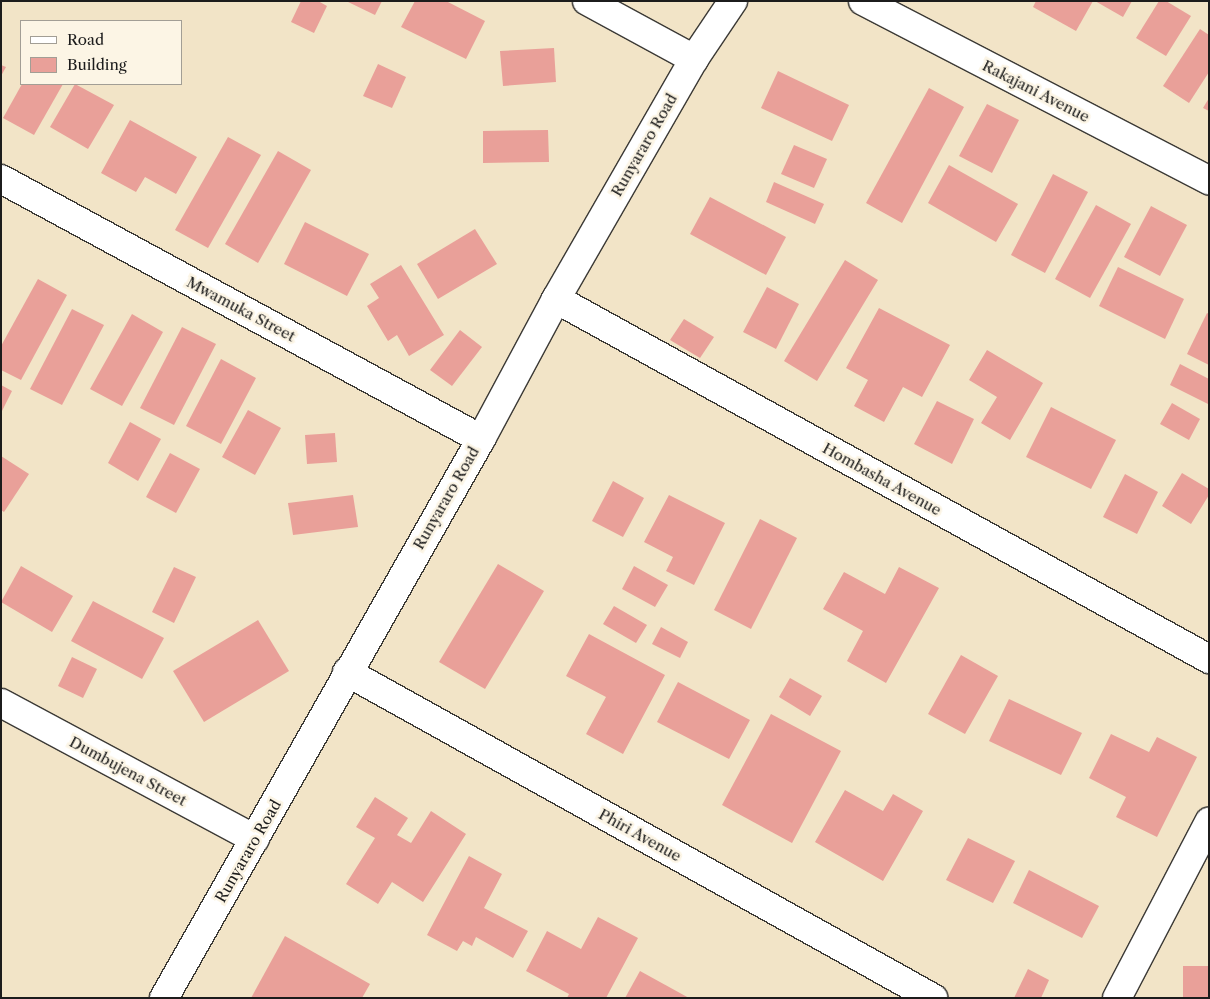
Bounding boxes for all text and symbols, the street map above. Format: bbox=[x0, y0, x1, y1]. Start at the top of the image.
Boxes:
legend bbox=[20, 20, 182, 85]
text: Road bbox=[67, 30, 104, 49]
text: Building bbox=[67, 55, 127, 74]
street label: Rakajani Avenue bbox=[979, 56, 1093, 126]
street label: Runyararo Road bbox=[607, 90, 681, 200]
street label: Mwamuka Street bbox=[184, 273, 298, 345]
street label: Hombasha Avenue bbox=[819, 439, 945, 519]
street label: Runyararo Road bbox=[409, 443, 483, 553]
street label: Dumbujena Street bbox=[66, 733, 190, 809]
street label: Runyararo Road bbox=[211, 796, 285, 906]
street label: Phiri Avenue bbox=[595, 805, 685, 865]

